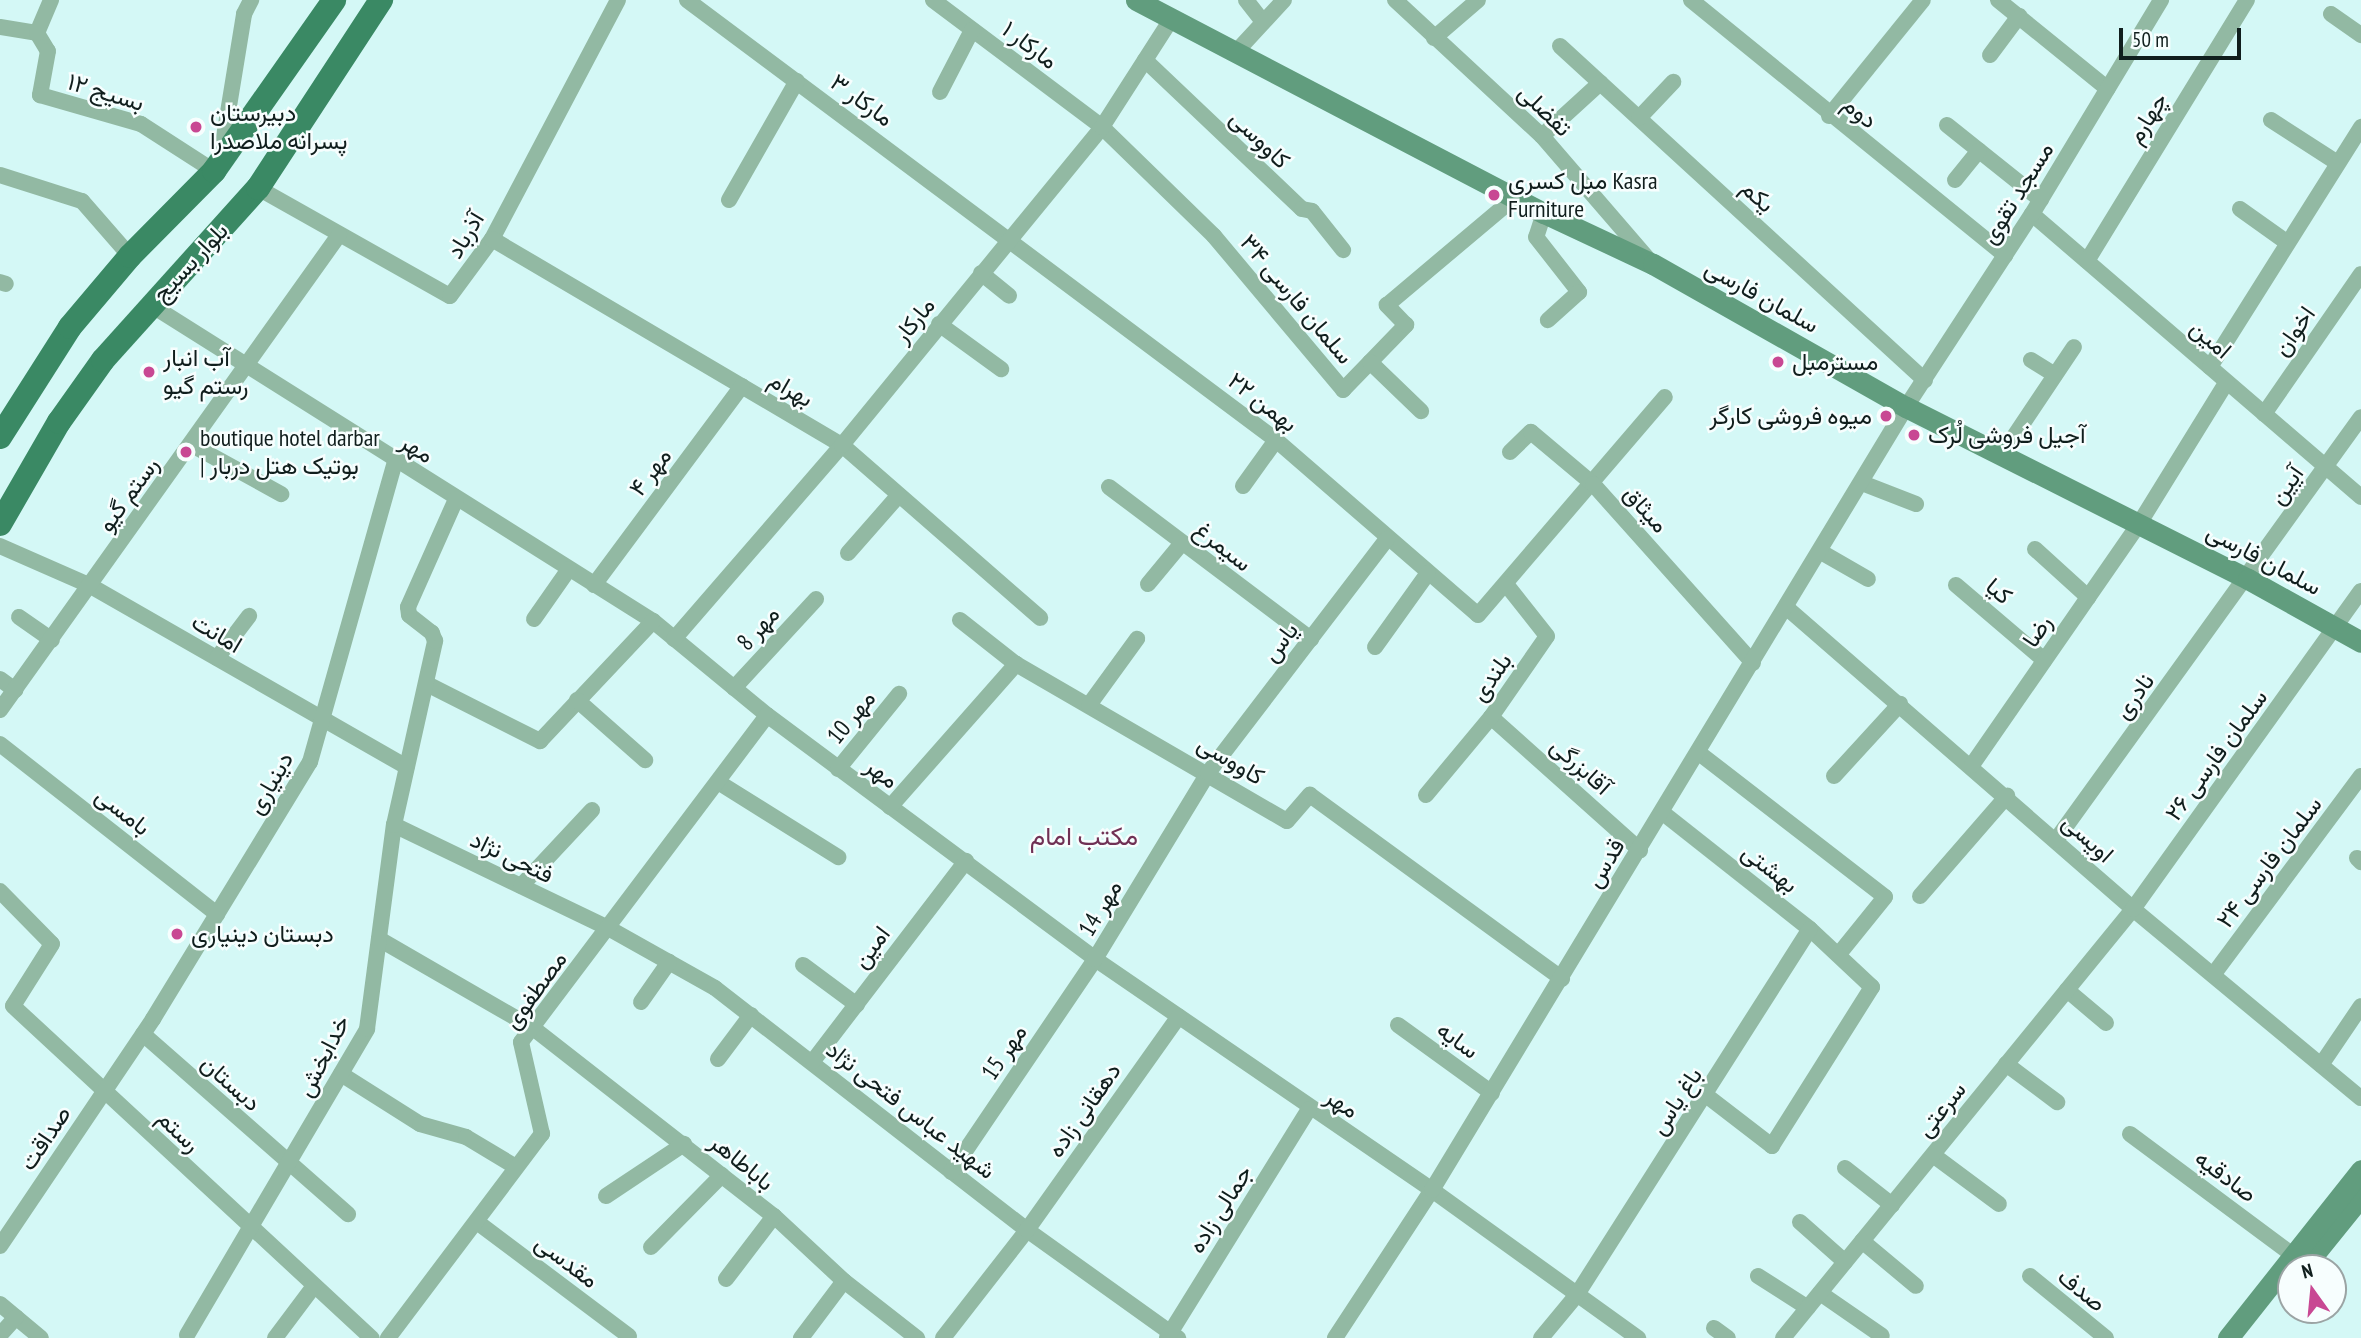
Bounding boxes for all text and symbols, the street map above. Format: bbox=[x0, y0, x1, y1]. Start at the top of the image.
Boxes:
scale bar bbox=[2123, 14, 2246, 58]
street label: مارکار ۱ bbox=[996, 15, 1064, 75]
text: 50 m bbox=[2132, 26, 2169, 53]
street label: بسیج ۱۲ bbox=[64, 67, 148, 117]
street label: مارکار ۳ bbox=[825, 67, 899, 133]
street label: تفضلی bbox=[1512, 78, 1578, 142]
street label: چهارم bbox=[2120, 87, 2174, 149]
street label: دوم bbox=[1837, 89, 1883, 135]
place label: دبیرستان پسرانه ملاصدرا bbox=[210, 99, 348, 155]
street label: کاووسی bbox=[1224, 103, 1296, 175]
marker: دبیرستان پسرانه ملاصدرا bbox=[188, 119, 204, 135]
street label: مسجد تقوی bbox=[1974, 137, 2060, 249]
place label: مبل کسری Kasra Furniture bbox=[1508, 167, 1658, 223]
street label: یکم bbox=[1735, 174, 1781, 218]
marker: مبل کسری Kasra Furniture bbox=[1486, 187, 1502, 203]
street label: آذرباد bbox=[440, 206, 490, 264]
street label: بلوار بسیج bbox=[146, 216, 234, 308]
street label: سلمان فارسی ۳۴ bbox=[1234, 228, 1360, 370]
street label: سلمان فارسی bbox=[1700, 253, 1824, 339]
street label: مارکار bbox=[887, 291, 941, 349]
street label: اخوان bbox=[2267, 301, 2321, 361]
street label: امین bbox=[2184, 313, 2238, 365]
place label: آب انبار رستم گیو bbox=[163, 344, 249, 400]
place label: مسترمبل bbox=[1792, 348, 1878, 376]
marker: مسترمبل bbox=[1770, 354, 1786, 370]
marker: آب انبار رستم گیو bbox=[141, 364, 157, 380]
street label: بهرام bbox=[764, 365, 818, 413]
street label: ۲۲ بهمن bbox=[1222, 366, 1304, 438]
place label: میوه فروشی کارگر bbox=[1709, 402, 1872, 430]
marker: میوه فروشی کارگر bbox=[1878, 408, 1894, 424]
place label: آجیل فروشی لُرک bbox=[1928, 421, 2085, 449]
place label: boutique hotel darbar | بوتیک هتل دربار bbox=[200, 424, 380, 480]
street label: مهر bbox=[395, 427, 439, 469]
marker: آجیل فروشی لُرک bbox=[1906, 427, 1922, 443]
street label: مهر ۴ bbox=[623, 442, 677, 502]
marker: boutique hotel darbar | بوتیک هتل دربار bbox=[178, 444, 194, 460]
street label: رستم گیو bbox=[91, 451, 165, 537]
street label: آیین bbox=[2263, 460, 2309, 510]
street label: میثاق bbox=[1617, 479, 1675, 539]
street label: سیمرغ bbox=[1188, 514, 1258, 578]
street label: سلمان فارسی bbox=[2202, 517, 2326, 601]
street label: کیا bbox=[1980, 572, 2018, 610]
street label: مهر 8 bbox=[731, 600, 785, 656]
street label: امانت bbox=[187, 607, 247, 659]
street label: رضا bbox=[2016, 609, 2058, 653]
street label: یاس bbox=[1256, 617, 1304, 667]
street label: بلندی bbox=[1464, 647, 1518, 707]
street label: نادری bbox=[2108, 667, 2160, 725]
street label: مهر 10 bbox=[821, 684, 881, 750]
street label: سلمان فارسی ۲۶ bbox=[2159, 684, 2273, 826]
street label: کاووسی bbox=[1192, 729, 1270, 791]
street label: آقابزرگی bbox=[1545, 731, 1617, 801]
street label: دینیاری bbox=[241, 747, 299, 819]
street label: مهر bbox=[860, 751, 904, 795]
street label: بامسی bbox=[90, 781, 156, 841]
street label: سلمان فارسی ۲۴ bbox=[2210, 790, 2328, 934]
street label: اویسی bbox=[2056, 807, 2120, 869]
district label: مکتب امام bbox=[1030, 820, 1138, 852]
street label: فتحی نژاد bbox=[466, 825, 558, 889]
street label: قدس bbox=[1579, 833, 1631, 893]
street label: بهشتی bbox=[1736, 837, 1804, 899]
street label: مهر 14 bbox=[1072, 875, 1128, 941]
place label: دبستان دینیاری bbox=[191, 920, 334, 948]
street label: امین bbox=[846, 920, 896, 974]
marker: دبستان دینیاری bbox=[169, 926, 185, 942]
street label: مصطفوی bbox=[497, 945, 573, 1035]
street label: خدابخش bbox=[290, 1010, 356, 1102]
street label: سایه bbox=[1431, 1015, 1485, 1065]
street label: مهر 15 bbox=[975, 1019, 1033, 1085]
street label: شهید عباس فتحی نژاد bbox=[821, 1035, 1001, 1185]
street label: دبستان bbox=[195, 1049, 267, 1117]
street label: دهقانی زاده bbox=[1041, 1057, 1127, 1163]
street label: باغ یاس bbox=[1644, 1062, 1708, 1140]
street label: سرعتی bbox=[1910, 1075, 1972, 1143]
street label: مهر bbox=[1320, 1082, 1364, 1124]
street label: صداقت bbox=[13, 1100, 77, 1176]
street label: رستم bbox=[151, 1104, 207, 1158]
street label: باباطاهر bbox=[704, 1127, 780, 1197]
street label: صادقیه bbox=[2189, 1143, 2263, 1209]
street label: جمالی زاده bbox=[1182, 1160, 1258, 1258]
street label: مقدسی bbox=[530, 1228, 604, 1294]
north arrow bbox=[2277, 1254, 2347, 1324]
text: N bbox=[2299, 1258, 2315, 1284]
street label: صدف bbox=[2052, 1262, 2112, 1318]

